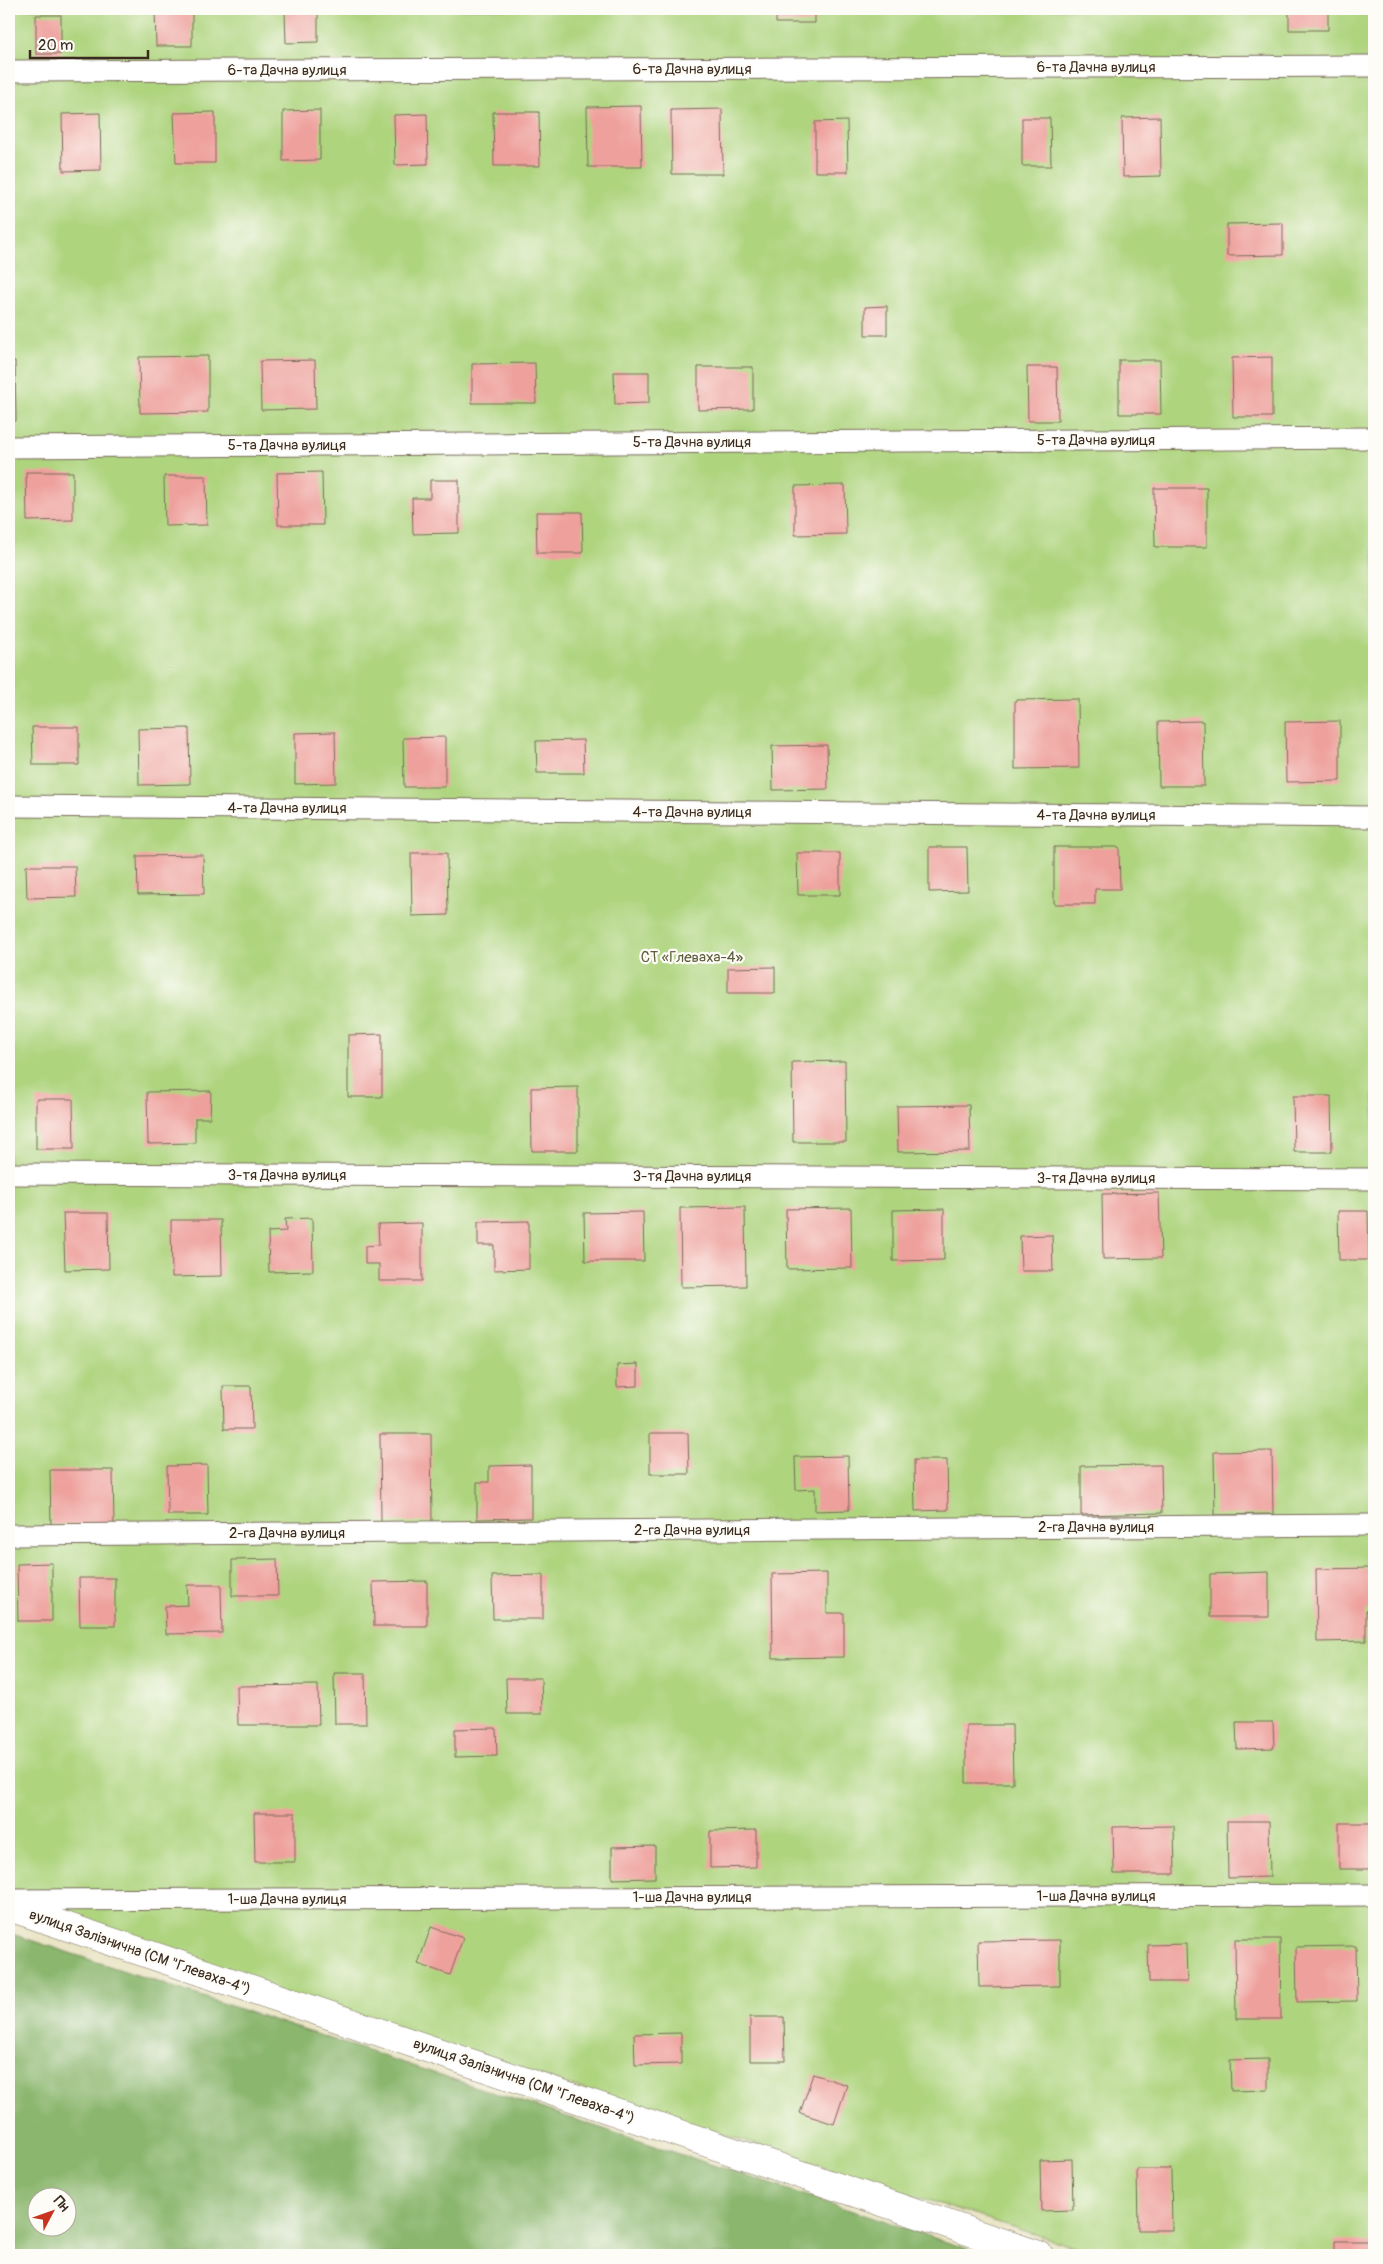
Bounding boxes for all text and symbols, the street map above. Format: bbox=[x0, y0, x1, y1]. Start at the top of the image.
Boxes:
scale bar bbox=[30, 28, 148, 60]
text: 20 m bbox=[38, 36, 73, 55]
street label: 6-та Дачна вулиця bbox=[1037, 58, 1155, 77]
street label: 6-та Дачна вулиця bbox=[633, 60, 751, 79]
street label: 6-та Дачна вулиця bbox=[228, 61, 346, 80]
street label: 5-та Дачна вулиця bbox=[1037, 431, 1155, 450]
street label: 5-та Дачна вулиця bbox=[633, 433, 751, 452]
street label: 5-та Дачна вулиця bbox=[228, 436, 346, 455]
street label: 4-та Дачна вулиця bbox=[228, 799, 346, 818]
street label: 4-та Дачна вулиця bbox=[633, 803, 751, 822]
street label: 4-та Дачна вулиця bbox=[1037, 806, 1155, 825]
park label: СТ «Глеваха-4» bbox=[641, 948, 744, 967]
street label: 3-тя Дачна вулиця bbox=[228, 1166, 346, 1185]
street label: 3-тя Дачна вулиця bbox=[633, 1167, 751, 1186]
street label: 3-тя Дачна вулиця bbox=[1037, 1169, 1155, 1188]
street label: 2-га Дачна вулиця bbox=[1038, 1518, 1154, 1537]
street label: 2-га Дачна вулиця bbox=[634, 1521, 750, 1540]
street label: 2-га Дачна вулиця bbox=[229, 1524, 345, 1543]
street label: 1-ша Дачна вулиця bbox=[1036, 1887, 1156, 1906]
street label: 1-ша Дачна вулиця bbox=[632, 1888, 752, 1907]
street label: 1-ша Дачна вулиця bbox=[227, 1890, 347, 1909]
street label: вулиця Залізнична (СМ "Глеваха-4") bbox=[27, 1905, 253, 1999]
street label: вулиця Залізнична (СМ "Глеваха-4") bbox=[411, 2034, 637, 2128]
north arrow bbox=[28, 2186, 78, 2236]
text: Пн bbox=[50, 2192, 73, 2215]

